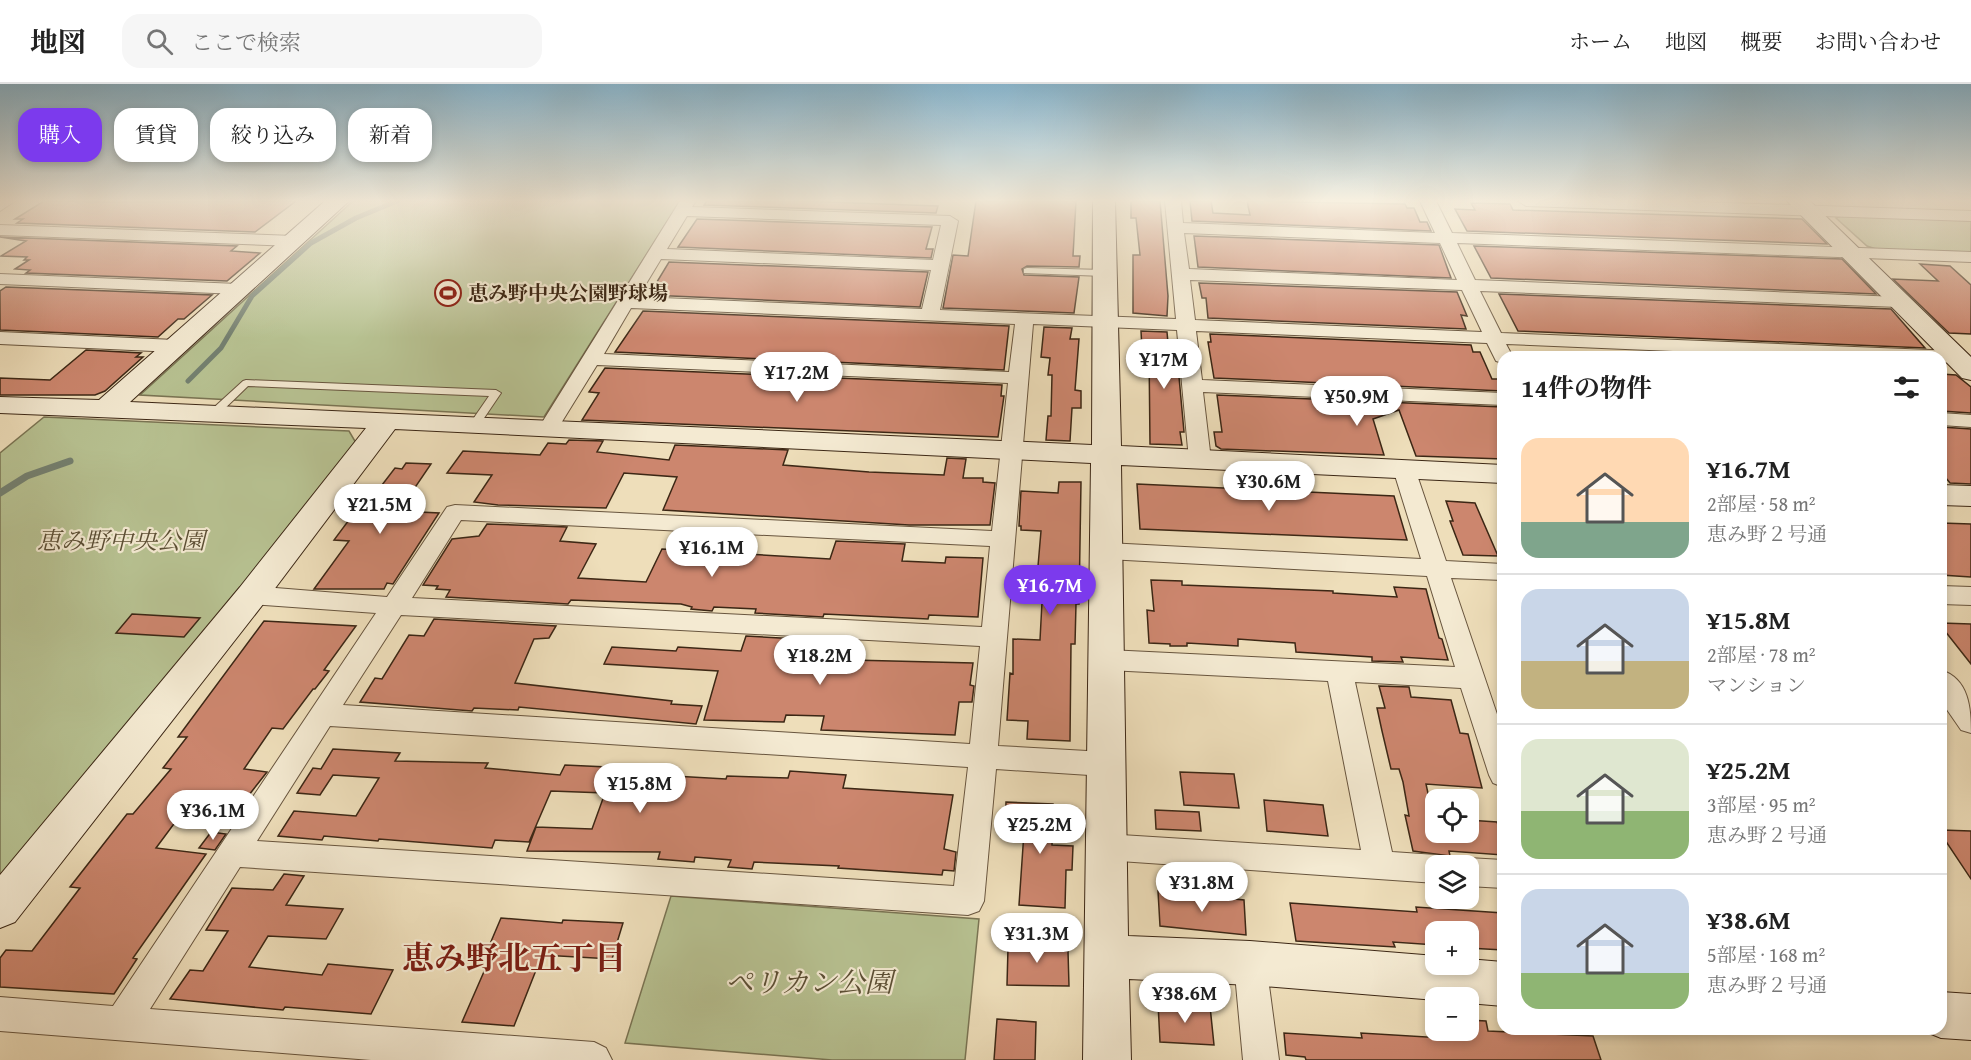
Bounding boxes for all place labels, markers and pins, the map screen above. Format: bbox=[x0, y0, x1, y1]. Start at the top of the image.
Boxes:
sports icon: 恵み野中央公園野球場 bbox=[433, 278, 463, 308]
place label: 恵み野中央公園野球場 bbox=[468, 278, 668, 307]
pin: ¥17M bbox=[1128, 339, 1200, 390]
pin: ¥17.2M bbox=[748, 352, 846, 403]
pin: ¥50.9M bbox=[1308, 376, 1406, 427]
pin: ¥30.6M bbox=[1220, 461, 1318, 512]
pin: ¥21.5M bbox=[331, 484, 429, 535]
pin: ¥16.1M bbox=[663, 527, 761, 578]
pin: ¥16.7M bbox=[1001, 565, 1099, 616]
pin: ¥18.2M bbox=[771, 635, 869, 686]
pin: ¥15.8M bbox=[591, 763, 689, 814]
pin: ¥36.1M bbox=[164, 790, 262, 841]
pin: ¥25.2M bbox=[991, 804, 1089, 855]
pin: ¥31.8M bbox=[1153, 862, 1251, 913]
pin: ¥31.3M bbox=[988, 913, 1086, 964]
pin: ¥38.6M bbox=[1136, 973, 1234, 1024]

